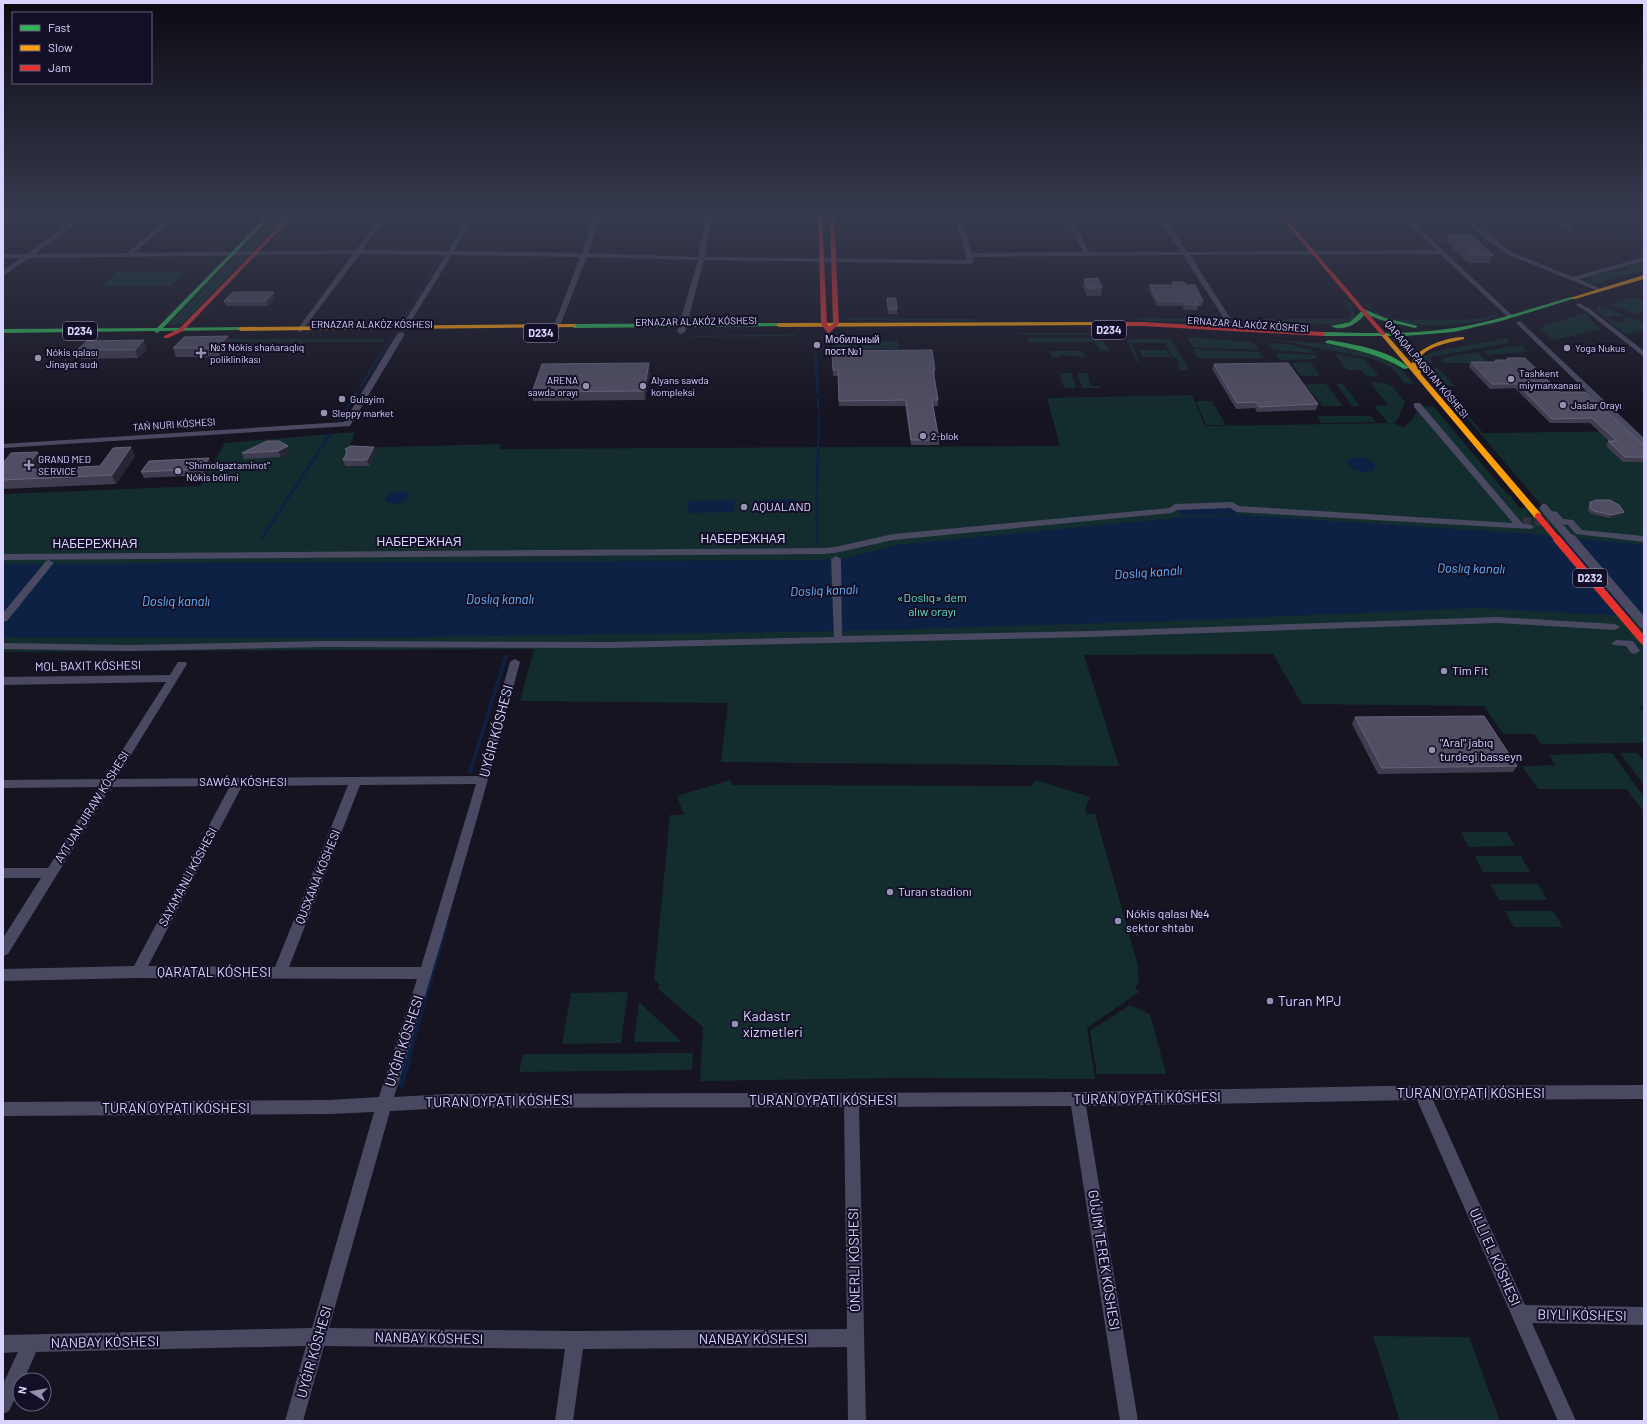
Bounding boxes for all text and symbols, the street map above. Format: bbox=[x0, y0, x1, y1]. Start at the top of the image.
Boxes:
legend bbox=[12, 12, 152, 84]
text: Fast bbox=[48, 20, 71, 34]
text: Slow bbox=[48, 40, 73, 54]
text: Jam bbox=[48, 60, 71, 74]
street label: ERNAZAR ALAKÓZ KÓSHESI bbox=[635, 314, 757, 328]
street label: ERNAZAR ALAKÓZ KÓSHESI bbox=[1187, 314, 1309, 334]
street label: ERNAZAR ALAKÓZ KÓSHESI bbox=[311, 318, 433, 330]
street label: QARAQALPAQSTAN KÓSHESI bbox=[1383, 318, 1471, 420]
road number: D234 bbox=[1092, 321, 1126, 339]
road number: D234 bbox=[63, 322, 97, 340]
road number: D234 bbox=[524, 324, 558, 342]
place label: Мобильный пост №1 bbox=[825, 333, 880, 357]
marker: Мобильный пост №1 bbox=[812, 340, 822, 350]
place label: №3 Nókis shańaraqlıq poliklinikası bbox=[210, 341, 304, 365]
place label: Yoga Nukus bbox=[1575, 342, 1625, 354]
marker: Yoga Nukus bbox=[1562, 343, 1572, 353]
place label: Nókis qalası Jinayat sudı bbox=[46, 346, 98, 370]
marker: №3 Nókis shańaraqlıq poliklinikası bbox=[195, 347, 207, 359]
marker: Nókis qalası Jinayat sudı bbox=[33, 353, 43, 363]
place label: Tashkent miymanxanası bbox=[1519, 367, 1581, 391]
place label: ARENA sawda orayı bbox=[528, 374, 578, 398]
place label: Alyans sawda kompleksi bbox=[651, 374, 709, 398]
marker: Tashkent miymanxanası bbox=[1506, 374, 1516, 384]
marker: ARENA sawda orayı bbox=[581, 381, 591, 391]
marker: Alyans sawda kompleksi bbox=[638, 381, 648, 391]
place label: Gulayim bbox=[350, 393, 384, 405]
marker: Gulayim bbox=[337, 394, 347, 404]
place label: Jaslar Orayı bbox=[1571, 399, 1621, 411]
marker: Jaslar Orayı bbox=[1558, 400, 1568, 410]
place label: Sleppy market bbox=[332, 407, 394, 419]
marker: Sleppy market bbox=[319, 408, 329, 418]
street label: TAŃ NURI KÓSHESI bbox=[132, 415, 216, 433]
place label: 2-blok bbox=[931, 430, 959, 442]
marker: 2-blok bbox=[918, 431, 928, 441]
place label: GRAND MED SERVICE bbox=[38, 453, 91, 477]
marker: GRAND MED SERVICE bbox=[23, 459, 35, 471]
place label: "Shimolgaztaminot" Nókis bólimi bbox=[186, 459, 270, 483]
marker: "Shimolgaztaminot" Nókis bólimi bbox=[173, 466, 183, 476]
place label: AQUALAND bbox=[752, 499, 811, 513]
marker: AQUALAND bbox=[739, 502, 749, 512]
street label: НАБЕРЕЖНАЯ bbox=[701, 531, 785, 545]
street label: НАБЕРЕЖНАЯ bbox=[377, 534, 461, 548]
street label: НАБЕРЕЖНАЯ bbox=[53, 536, 137, 550]
water label: Doslıq kanalı bbox=[1437, 559, 1505, 577]
water label: Doslıq kanalı bbox=[1114, 562, 1183, 582]
road number: D232 bbox=[1573, 569, 1607, 587]
water label: Doslıq kanalı bbox=[790, 581, 859, 599]
park label: «Doslıq» dem alıw orayı bbox=[897, 590, 967, 618]
water label: Doslıq kanalı bbox=[466, 591, 534, 607]
water label: Doslıq kanalı bbox=[142, 593, 210, 609]
street label: MOL BAXIT KÓSHESI bbox=[35, 657, 141, 673]
place label: Tim Fit bbox=[1452, 663, 1488, 677]
marker: Tim Fit bbox=[1439, 666, 1449, 676]
street label: UYǴIR KÓSHESI bbox=[475, 683, 516, 779]
place label: "Aral" jabıq turdegi basseyn bbox=[1440, 735, 1522, 763]
marker: "Aral" jabıq turdegi basseyn bbox=[1427, 745, 1437, 755]
street label: AYTJAN JIRAW KÓSHESI bbox=[51, 748, 131, 865]
street label: SAWǴA KÓSHESI bbox=[199, 774, 287, 788]
street label: SAYAMANLI KÓSHESI bbox=[155, 825, 219, 928]
street label: QUSXANA KÓSHESI bbox=[292, 827, 342, 926]
place label: Turan stadionı bbox=[898, 884, 972, 898]
marker: Turan stadionı bbox=[885, 887, 895, 897]
place label: Nókis qalası №4 sektor shtabı bbox=[1126, 906, 1210, 934]
marker: Nókis qalası №4 sektor shtabı bbox=[1113, 916, 1123, 926]
street label: QARATAL KÓSHESI bbox=[157, 963, 271, 980]
place label: Turan MPJ bbox=[1278, 992, 1342, 1009]
street label: UYǴIR KÓSHESI bbox=[381, 993, 426, 1089]
marker: Turan MPJ bbox=[1265, 996, 1275, 1006]
place label: Kadastr xizmetleri bbox=[743, 1007, 803, 1040]
marker: Kadastr xizmetleri bbox=[730, 1019, 740, 1029]
street label: TURAN OYPATI KÓSHESI bbox=[1397, 1084, 1545, 1101]
street label: TURAN OYPATI KÓSHESI bbox=[1073, 1088, 1221, 1107]
street label: TURAN OYPATI KÓSHESI bbox=[425, 1091, 573, 1110]
street label: TURAN OYPATI KÓSHESI bbox=[749, 1091, 897, 1108]
street label: TURAN OYPATI KÓSHESI bbox=[102, 1099, 250, 1116]
street label: GÚJIM TEREK KÓSHESI bbox=[1085, 1189, 1124, 1331]
street label: ULLI EL KÓSHESI bbox=[1466, 1205, 1525, 1308]
street label: ÓNERLI KÓSHESI bbox=[844, 1208, 863, 1312]
street label: UYǴIR KÓSHESI bbox=[292, 1304, 335, 1400]
street label: BIYLI KÓSHESI bbox=[1537, 1305, 1627, 1324]
street label: NANBAY KÓSHESI bbox=[375, 1328, 483, 1347]
street label: NANBAY KÓSHESI bbox=[699, 1330, 807, 1347]
street label: NANBAY KÓSHESI bbox=[51, 1332, 159, 1351]
north arrow bbox=[12, 1372, 52, 1412]
text: N bbox=[15, 1385, 29, 1395]

